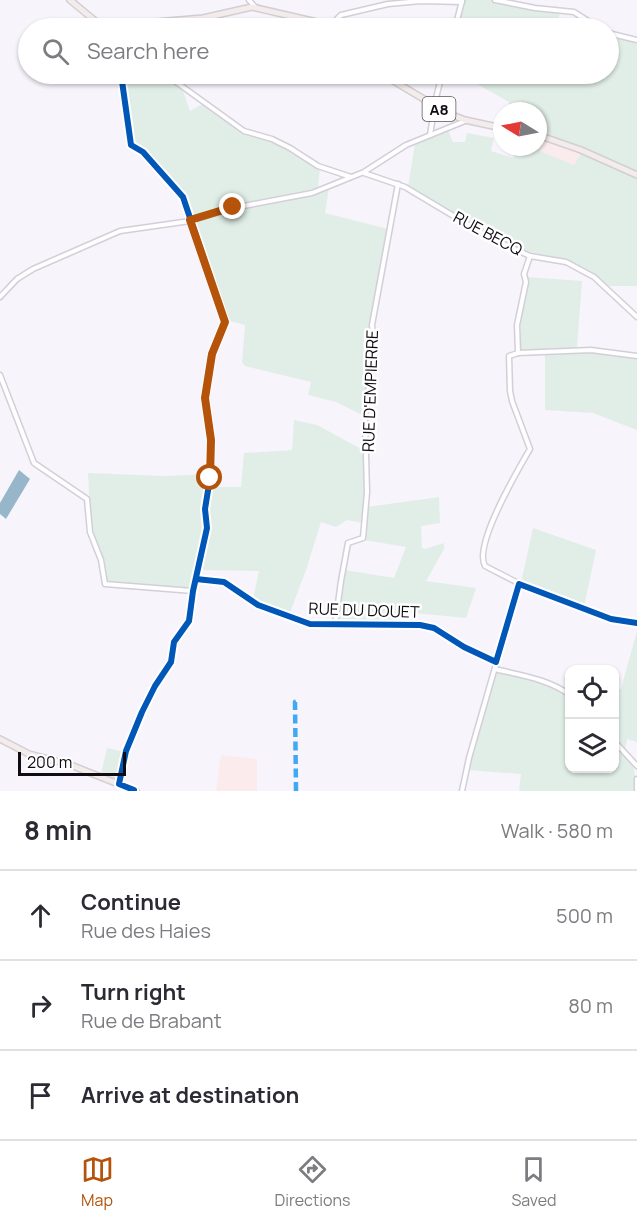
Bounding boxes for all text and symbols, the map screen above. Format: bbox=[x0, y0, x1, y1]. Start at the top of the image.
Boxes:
search box bbox=[18, 18, 619, 84]
icon: search bbox=[39, 35, 72, 68]
text: Search here bbox=[87, 36, 209, 66]
road number: A8 bbox=[422, 97, 456, 121]
north arrow bbox=[493, 102, 547, 156]
route end bbox=[219, 193, 245, 219]
street label: RUE BECQ bbox=[450, 206, 527, 261]
street label: RUE D'EMPIERRE bbox=[357, 330, 383, 452]
route start bbox=[196, 464, 222, 490]
street label: RUE DU DOUET bbox=[308, 597, 420, 623]
map controls bbox=[565, 665, 619, 773]
button: locate bbox=[565, 665, 619, 719]
button: layers bbox=[565, 719, 619, 773]
scale bar bbox=[18, 749, 126, 776]
text: 200 m bbox=[27, 751, 72, 773]
text: 8 min bbox=[24, 812, 92, 848]
text: Walk · 580 m bbox=[501, 817, 613, 844]
text: Continue bbox=[81, 887, 181, 917]
icon: ahead bbox=[24, 899, 57, 932]
text: 500 m bbox=[556, 902, 613, 929]
text: Rue des Haies bbox=[81, 917, 211, 944]
text: Turn right bbox=[81, 977, 186, 1007]
icon: right bbox=[24, 989, 57, 1022]
text: 80 m bbox=[568, 992, 613, 1019]
text: Rue de Brabant bbox=[81, 1007, 222, 1034]
icon: arrive bbox=[24, 1079, 57, 1112]
text: Arrive at destination bbox=[81, 1080, 299, 1110]
tab: Map bbox=[81, 1153, 114, 1211]
tab: Directions bbox=[275, 1153, 350, 1211]
tab: Saved bbox=[511, 1153, 556, 1211]

